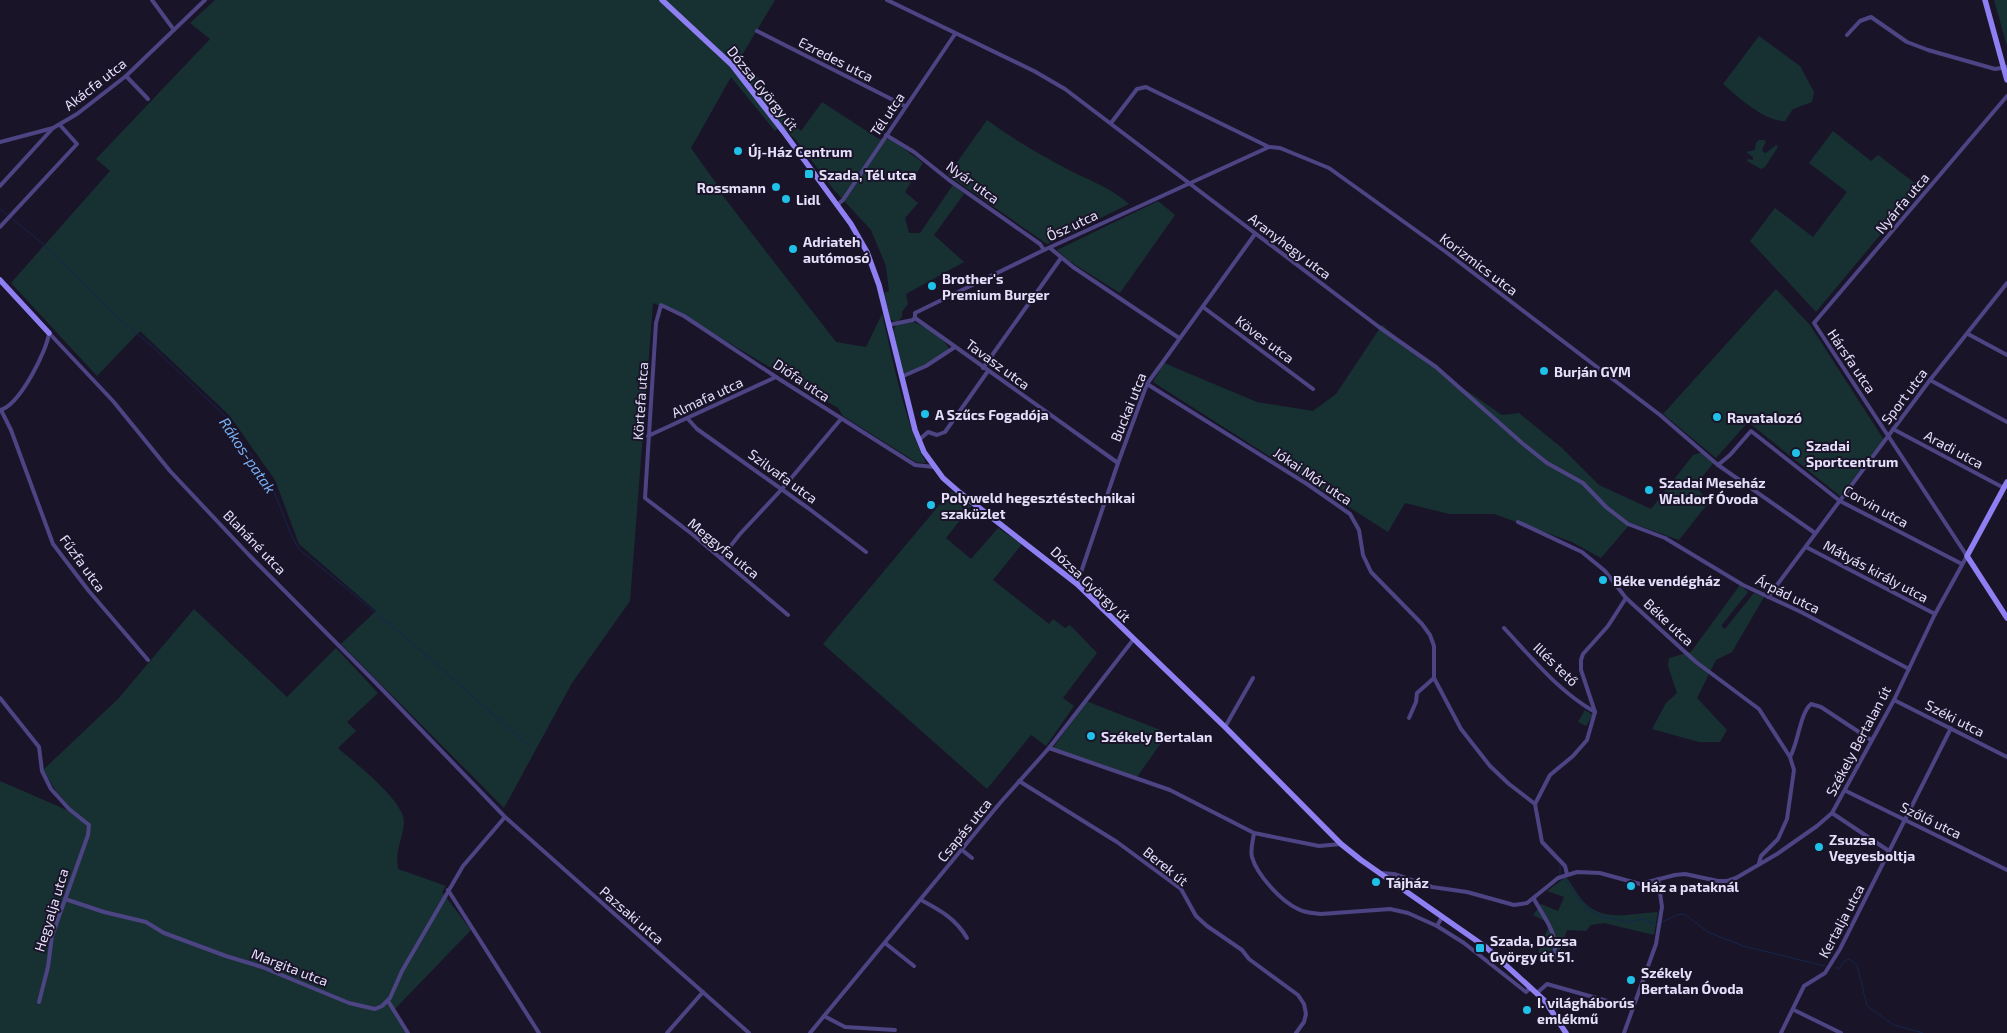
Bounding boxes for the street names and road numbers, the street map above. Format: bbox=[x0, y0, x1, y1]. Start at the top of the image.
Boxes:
street label: Ezredes utca bbox=[796, 33, 876, 85]
street label: Dózsa György út bbox=[724, 43, 802, 133]
street label: Akácfa utca bbox=[60, 54, 130, 114]
street label: Tél utca bbox=[866, 89, 908, 139]
street label: Nyár utca bbox=[943, 157, 1003, 207]
street label: Nyárfa utca bbox=[1872, 169, 1932, 237]
street label: Ősz utca bbox=[1044, 206, 1100, 244]
street label: Aranyhegy utca bbox=[1245, 209, 1335, 283]
street label: Korizmics utca bbox=[1437, 229, 1521, 299]
street label: Köves utca bbox=[1232, 311, 1298, 367]
street label: Hársfa utca bbox=[1824, 326, 1880, 396]
street label: Tavasz utca bbox=[963, 335, 1033, 393]
street label: Diófa utca bbox=[770, 355, 834, 405]
street label: Körtefa utca bbox=[629, 361, 651, 441]
street label: Sport utca bbox=[1877, 365, 1931, 427]
street label: Buckai utca bbox=[1106, 370, 1150, 444]
street label: Almafa utca bbox=[669, 373, 745, 421]
street label: Aradi utca bbox=[1922, 426, 1986, 472]
street label: Jókai Mór utca bbox=[1271, 444, 1355, 508]
street label: Szilvafa utca bbox=[745, 445, 821, 507]
street label: Corvin utca bbox=[1841, 481, 1911, 531]
street label: Blaháné utca bbox=[220, 506, 290, 578]
street label: Meggyfa utca bbox=[685, 514, 763, 582]
street label: Fűzfa utca bbox=[57, 531, 109, 595]
street label: Mátyás király utca bbox=[1821, 536, 1931, 606]
street label: Dózsa György út bbox=[1047, 543, 1135, 625]
street label: Árpád utca bbox=[1753, 571, 1823, 617]
street label: Béke utca bbox=[1641, 595, 1697, 649]
street label: Illés tető bbox=[1530, 639, 1582, 689]
street label: Székely Bertalan út bbox=[1822, 683, 1894, 799]
street label: Széki utca bbox=[1923, 696, 1987, 740]
street label: Csapás utca bbox=[933, 795, 995, 865]
street label: Szőlő utca bbox=[1898, 798, 1964, 842]
street label: Berek út bbox=[1140, 843, 1192, 889]
street label: Hegyalja utca bbox=[30, 866, 72, 954]
street label: Kertalja utca bbox=[1815, 881, 1867, 961]
street label: Pazsaki utca bbox=[596, 883, 668, 947]
street label: Margita utca bbox=[249, 945, 331, 989]

